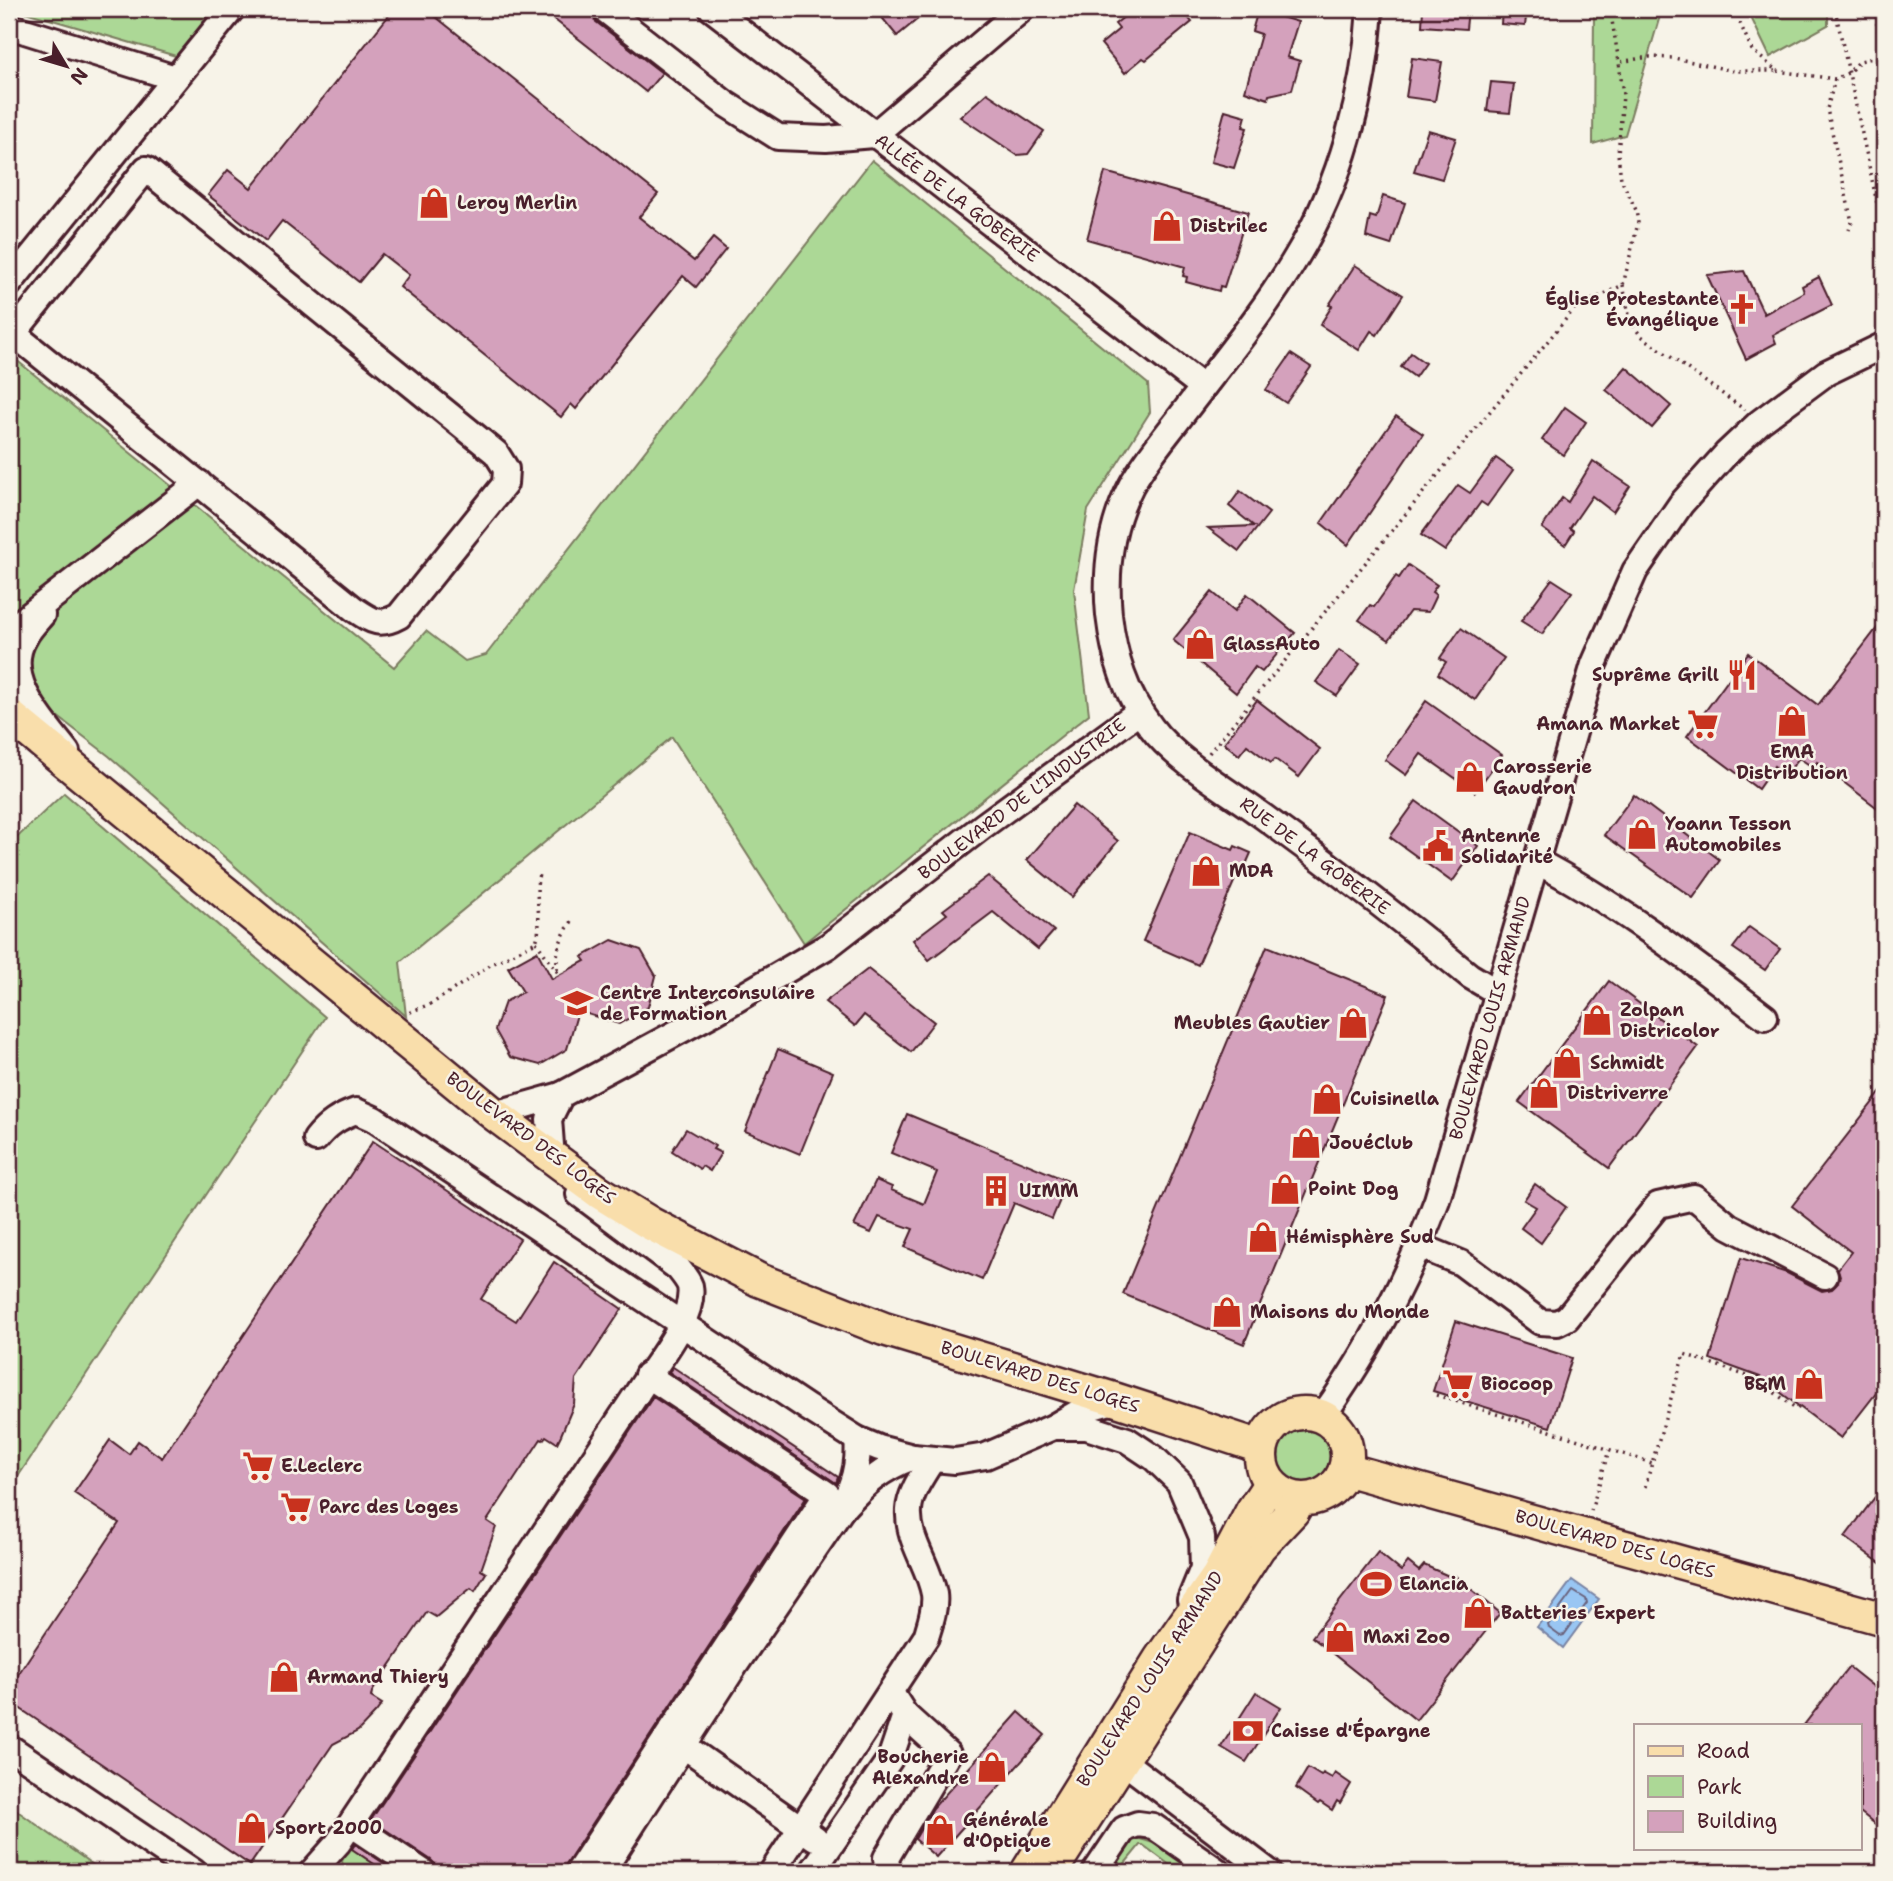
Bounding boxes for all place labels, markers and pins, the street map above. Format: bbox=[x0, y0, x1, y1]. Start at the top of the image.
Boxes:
shop icon: Leroy Merlin bbox=[417, 186, 451, 220]
place label: Leroy Merlin bbox=[457, 191, 577, 215]
shop icon: Distrilec bbox=[1150, 209, 1184, 243]
place label: Distrilec bbox=[1190, 214, 1268, 238]
place label: Église Protestante Évangélique bbox=[1545, 285, 1719, 332]
church icon: Église Protestante Évangélique bbox=[1725, 292, 1759, 326]
shop icon: GlassAuto bbox=[1183, 627, 1217, 661]
place label: GlassAuto bbox=[1223, 632, 1320, 656]
restaurant icon: Suprême Grill bbox=[1725, 658, 1759, 692]
place label: Suprême Grill bbox=[1592, 663, 1719, 687]
shop icon: EMA Distribution bbox=[1775, 704, 1809, 738]
supermarket icon: Amana Market bbox=[1686, 707, 1720, 741]
place label: Amana Market bbox=[1536, 712, 1680, 736]
place label: EMA Distribution bbox=[1736, 740, 1848, 785]
place label: Carosserie Gaudron bbox=[1493, 755, 1592, 800]
shop icon: Carosserie Gaudron bbox=[1453, 760, 1487, 794]
place label: Yoann Tesson Automobiles bbox=[1665, 812, 1791, 857]
shop icon: Yoann Tesson Automobiles bbox=[1625, 817, 1659, 851]
place label: Antenne Solidarité bbox=[1461, 824, 1554, 869]
public building icon: Antenne Solidarité bbox=[1421, 829, 1455, 863]
shop icon: MDA bbox=[1189, 854, 1223, 888]
place label: MDA bbox=[1229, 859, 1274, 883]
place label: Centre Interconsulaire de Formation bbox=[600, 981, 815, 1026]
school or university icon: Centre Interconsulaire de Formation bbox=[560, 986, 594, 1020]
place label: Zolpan Districolor bbox=[1620, 998, 1720, 1043]
shop icon: Zolpan Districolor bbox=[1580, 1003, 1614, 1037]
shop icon: Meubles Gautier bbox=[1336, 1006, 1370, 1040]
place label: Meubles Gautier bbox=[1174, 1011, 1330, 1035]
shop icon: Schmidt bbox=[1550, 1046, 1584, 1080]
place label: Schmidt bbox=[1590, 1051, 1664, 1075]
shop icon: Distriverre bbox=[1527, 1076, 1561, 1110]
place label: Distriverre bbox=[1567, 1081, 1669, 1105]
shop icon: Cuisinella bbox=[1310, 1082, 1344, 1116]
place label: Cuisinella bbox=[1350, 1087, 1440, 1111]
shop icon: JouéClub bbox=[1289, 1126, 1323, 1160]
place label: JouéClub bbox=[1329, 1131, 1413, 1155]
shop icon: Point Dog bbox=[1268, 1172, 1302, 1206]
building icon: UIMM bbox=[979, 1174, 1013, 1208]
place label: Point Dog bbox=[1308, 1177, 1399, 1201]
place label: UIMM bbox=[1019, 1179, 1079, 1203]
shop icon: Hémisphère Sud bbox=[1246, 1220, 1280, 1254]
place label: Hémisphère Sud bbox=[1286, 1225, 1434, 1249]
shop icon: Maisons du Monde bbox=[1210, 1295, 1244, 1329]
place label: Maisons du Monde bbox=[1250, 1300, 1430, 1324]
supermarket icon: Biocoop bbox=[1441, 1367, 1475, 1401]
shop icon: B&M bbox=[1792, 1367, 1826, 1401]
place label: Biocoop bbox=[1481, 1372, 1553, 1396]
place label: B&M bbox=[1744, 1372, 1787, 1396]
supermarket icon: E.Leclerc bbox=[241, 1449, 275, 1483]
place label: E.Leclerc bbox=[281, 1454, 362, 1478]
supermarket icon: Parc des Loges bbox=[279, 1490, 313, 1524]
place label: Parc des Loges bbox=[319, 1495, 459, 1519]
sports icon: Elancia bbox=[1359, 1567, 1393, 1601]
place label: Elancia bbox=[1399, 1572, 1469, 1596]
shop icon: Batteries Expert bbox=[1461, 1596, 1495, 1630]
place label: Batteries Expert bbox=[1501, 1601, 1656, 1625]
shop icon: Maxi Zoo bbox=[1323, 1620, 1357, 1654]
place label: Maxi Zoo bbox=[1363, 1625, 1450, 1649]
shop icon: Armand Thiery bbox=[267, 1660, 301, 1694]
place label: Armand Thiery bbox=[307, 1665, 449, 1689]
bank icon: Caisse d'Épargne bbox=[1231, 1714, 1265, 1748]
place label: Caisse d'Épargne bbox=[1271, 1717, 1431, 1743]
place label: Boucherie Alexandre bbox=[872, 1745, 969, 1790]
shop icon: Boucherie Alexandre bbox=[975, 1750, 1009, 1784]
place label: Générale d'Optique bbox=[963, 1808, 1051, 1853]
shop icon: Sport 2000 bbox=[235, 1811, 269, 1845]
shop icon: Générale d'Optique bbox=[923, 1813, 957, 1847]
place label: Sport 2000 bbox=[275, 1816, 382, 1840]

